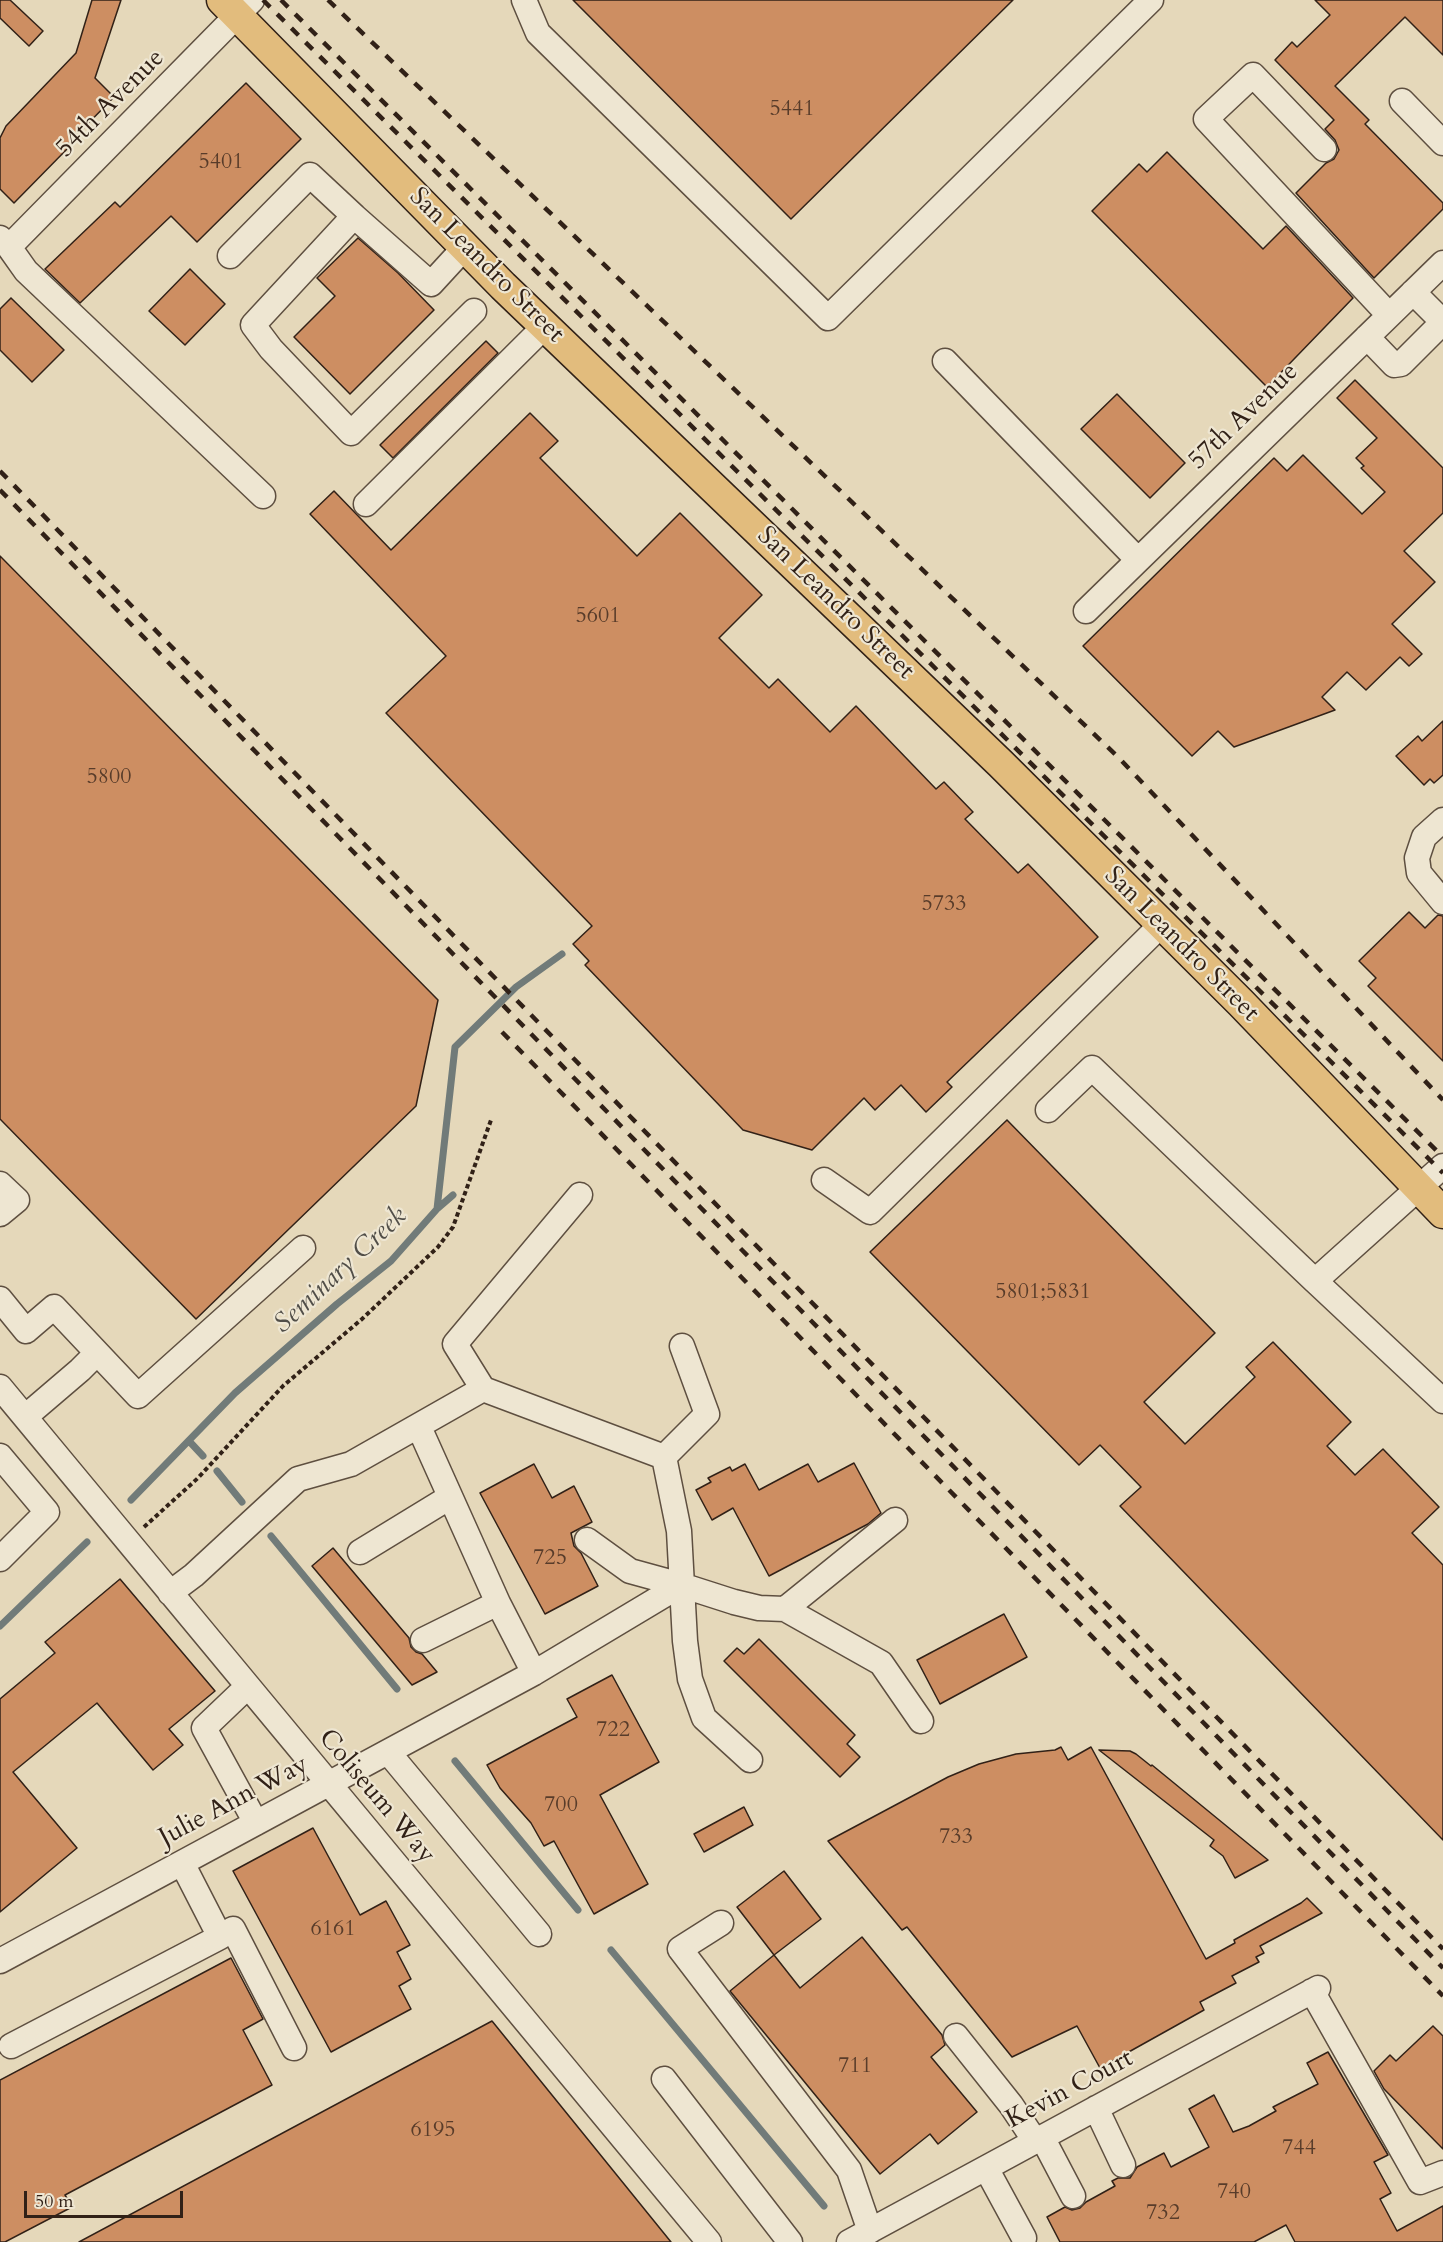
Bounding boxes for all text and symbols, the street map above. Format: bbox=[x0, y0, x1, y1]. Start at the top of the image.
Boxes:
street label: 54th Avenue bbox=[50, 43, 172, 165]
house number: 5441 bbox=[769, 97, 815, 123]
house number: 5401 bbox=[198, 150, 244, 176]
street label: San Leandro Street bbox=[402, 182, 570, 350]
street label: 57th Avenue bbox=[1183, 357, 1305, 477]
street label: San Leandro Street bbox=[750, 521, 920, 687]
house number: 5601 bbox=[575, 604, 621, 630]
house number: 5800 bbox=[86, 765, 132, 791]
street label: San Leandro Street bbox=[1097, 861, 1265, 1029]
house number: 5733 bbox=[921, 892, 967, 918]
water label: Seminary Creek bbox=[268, 1201, 414, 1341]
house number: 5801;5831 bbox=[995, 1280, 1091, 1306]
house number: 725 bbox=[533, 1546, 567, 1572]
house number: 722 bbox=[596, 1718, 630, 1744]
street label: Coliseum Way bbox=[311, 1724, 441, 1870]
street label: Julie Ann Way bbox=[154, 1750, 314, 1854]
house number: 700 bbox=[544, 1793, 578, 1819]
house number: 733 bbox=[939, 1825, 973, 1851]
house number: 6161 bbox=[310, 1917, 356, 1943]
street label: Kevin Court bbox=[1001, 2044, 1139, 2136]
house number: 711 bbox=[838, 2054, 872, 2080]
house number: 6195 bbox=[410, 2118, 456, 2144]
house number: 744 bbox=[1282, 2136, 1316, 2162]
scale bar bbox=[27, 2179, 186, 2217]
house number: 740 bbox=[1217, 2180, 1251, 2206]
text: 50 m bbox=[35, 2189, 74, 2214]
house number: 732 bbox=[1146, 2201, 1180, 2227]

